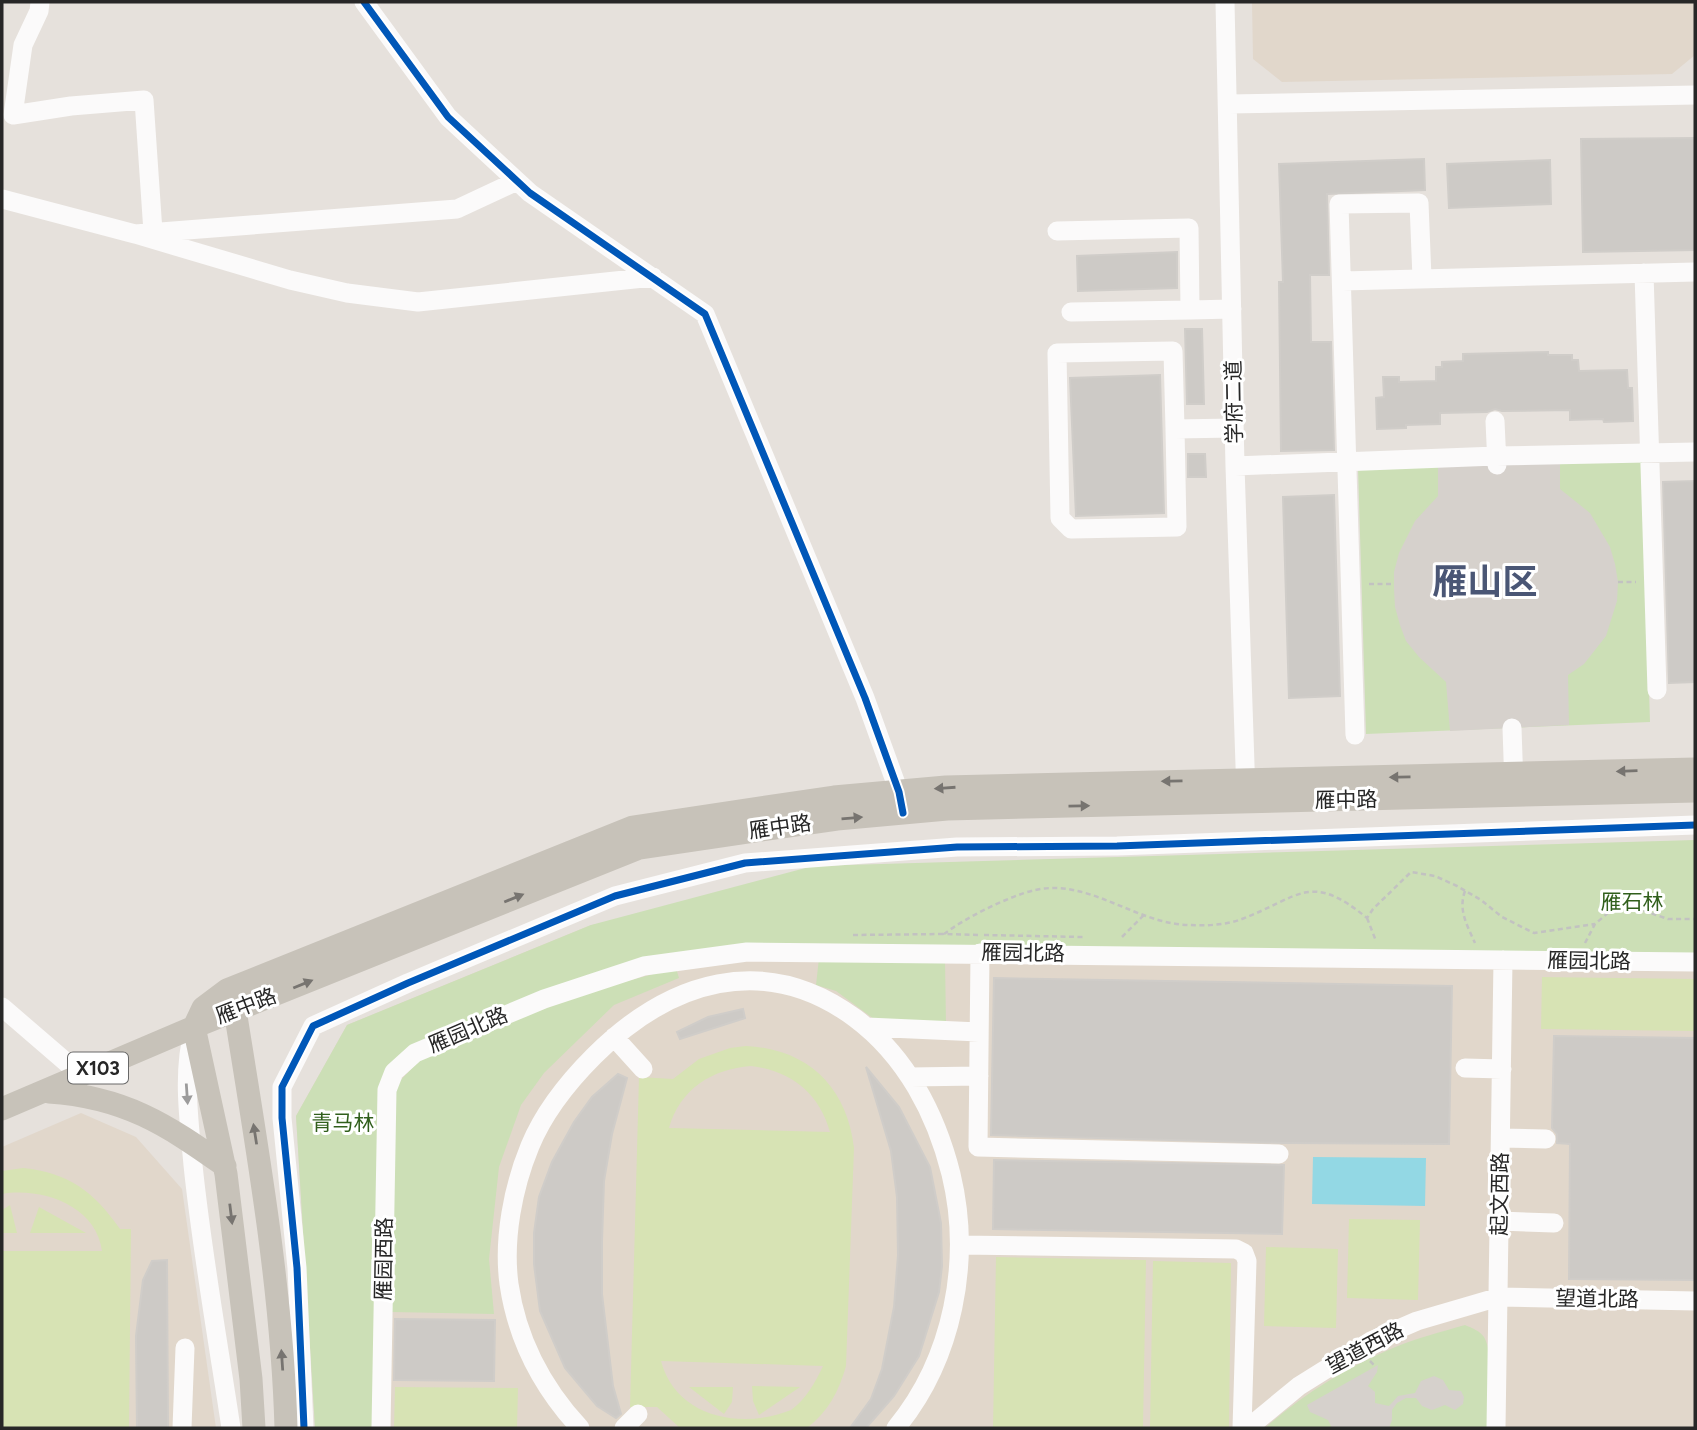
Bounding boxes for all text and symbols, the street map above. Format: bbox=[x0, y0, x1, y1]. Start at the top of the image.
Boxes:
street label: 学府二道 bbox=[1220, 360, 1247, 444]
district label: 雁山区 bbox=[1432, 561, 1538, 603]
one-way arrow bbox=[1616, 766, 1638, 777]
one-way arrow bbox=[1388, 771, 1410, 783]
one-way arrow bbox=[1161, 776, 1183, 787]
one-way arrow bbox=[934, 782, 956, 793]
street label: 雁中路 bbox=[1314, 786, 1378, 813]
one-way arrow bbox=[1068, 800, 1090, 812]
street label: 雁中路 bbox=[747, 810, 813, 843]
one-way arrow bbox=[841, 812, 863, 823]
park label: 雁石林 bbox=[1601, 889, 1664, 914]
one-way arrow bbox=[504, 893, 525, 904]
street label: 雁园北路 bbox=[981, 939, 1065, 966]
street label: 雁园北路 bbox=[1547, 947, 1631, 974]
one-way arrow bbox=[293, 978, 313, 990]
street label: 雁中路 bbox=[212, 983, 280, 1028]
street label: 雁园北路 bbox=[424, 1002, 511, 1057]
road number: X103 bbox=[68, 1052, 128, 1084]
one-way arrow bbox=[182, 1083, 193, 1105]
park label: 青马林 bbox=[312, 1110, 375, 1135]
one-way arrow bbox=[249, 1123, 260, 1145]
street label: 起文西路 bbox=[1486, 1152, 1513, 1236]
one-way arrow bbox=[226, 1203, 237, 1225]
street label: 雁园西路 bbox=[370, 1217, 397, 1301]
street label: 望道北路 bbox=[1555, 1285, 1639, 1312]
street label: 望道西路 bbox=[1322, 1317, 1408, 1378]
one-way arrow bbox=[276, 1349, 287, 1371]

